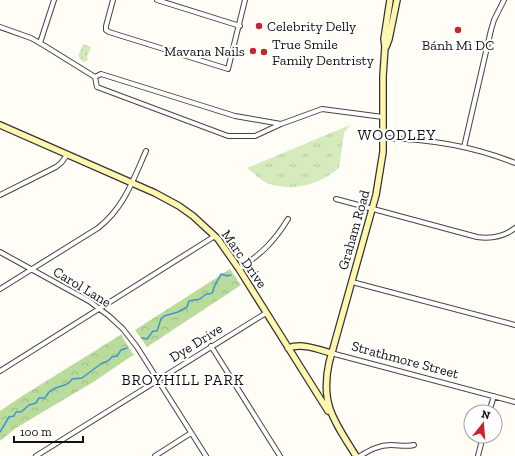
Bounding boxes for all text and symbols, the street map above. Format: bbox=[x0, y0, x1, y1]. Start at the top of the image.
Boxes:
place label: Celebrity Delly bbox=[267, 18, 357, 35]
marker: Celebrity Delly bbox=[254, 21, 264, 31]
marker: Bánh Mì DC bbox=[453, 25, 463, 35]
place label: True Smile Family Dentristy bbox=[272, 36, 375, 69]
place label: Bánh Mì DC bbox=[422, 37, 494, 54]
place label: Mavana Nails bbox=[164, 43, 245, 60]
marker: Mavana Nails bbox=[248, 46, 258, 56]
marker: True Smile Family Dentristy bbox=[259, 47, 269, 57]
district label: WOODLEY bbox=[358, 126, 436, 144]
street label: Graham Road bbox=[334, 188, 374, 272]
street label: Marc Drive bbox=[218, 226, 271, 292]
street label: Carol Lane bbox=[50, 263, 114, 311]
street label: Dye Drive bbox=[166, 320, 226, 366]
street label: Strathmore Street bbox=[350, 338, 461, 383]
district label: BROYHILL PARK bbox=[122, 371, 244, 389]
north arrow bbox=[463, 404, 503, 444]
text: N bbox=[480, 407, 492, 423]
scale bar bbox=[14, 418, 83, 444]
text: 100 m bbox=[20, 425, 52, 439]

